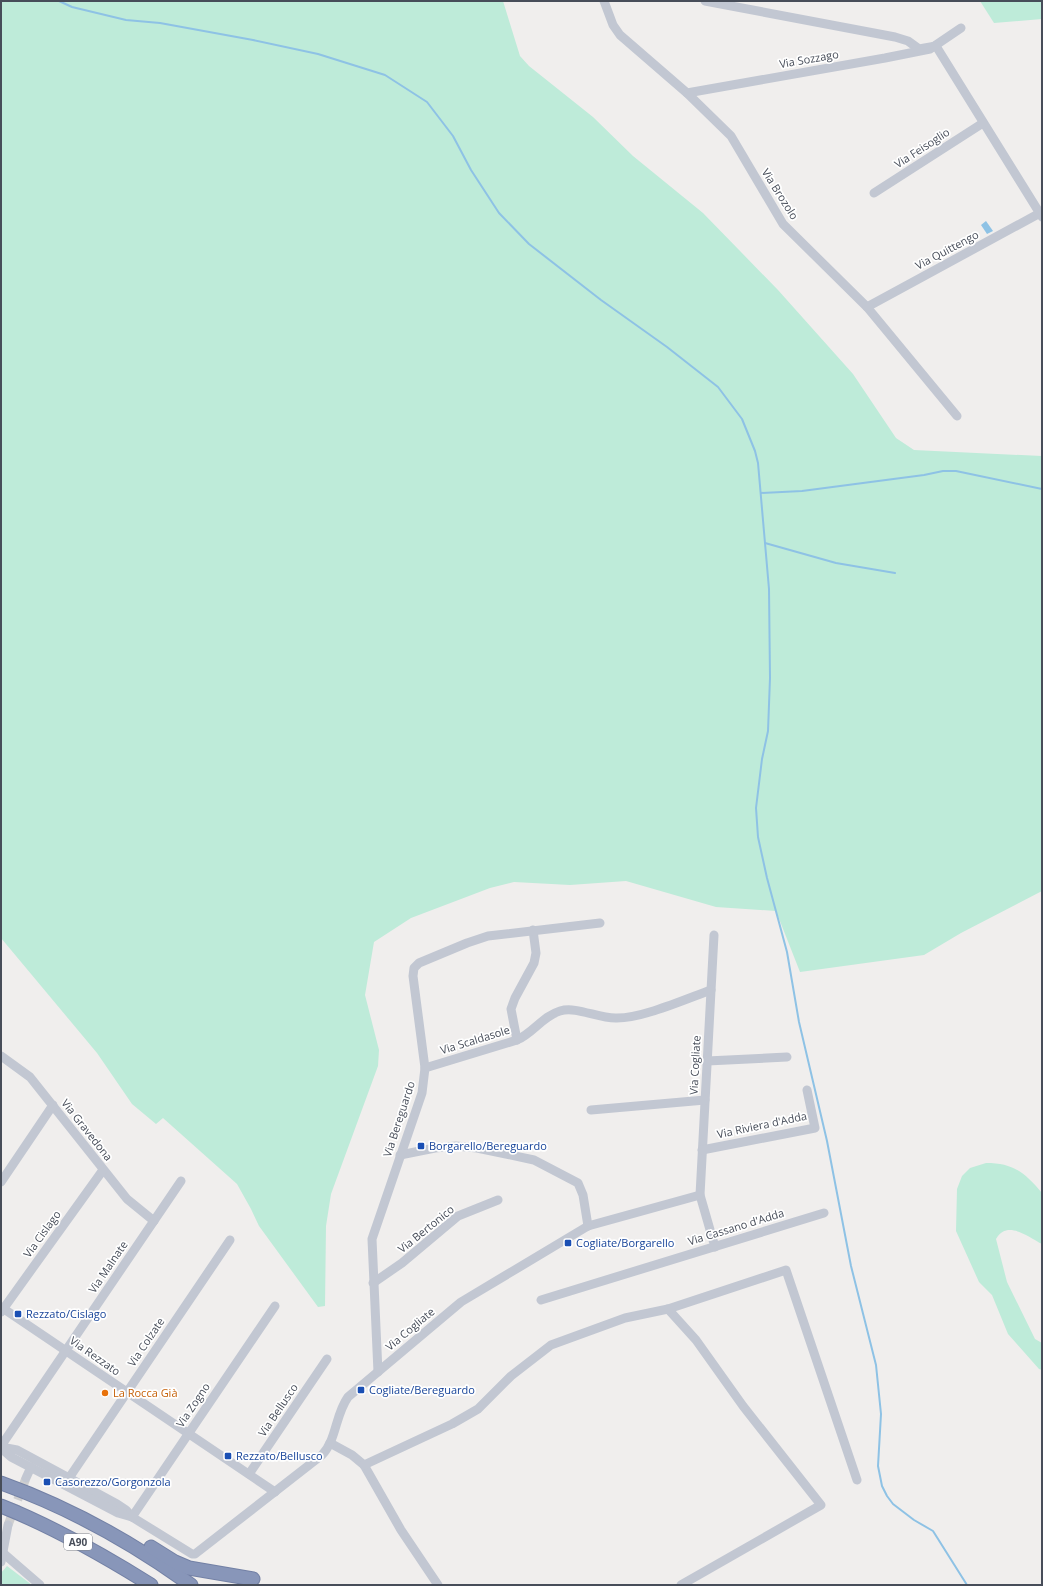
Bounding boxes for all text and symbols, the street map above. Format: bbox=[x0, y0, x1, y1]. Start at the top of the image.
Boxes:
street label: Via Sozzago bbox=[778, 46, 840, 71]
street label: Via Feisoglio bbox=[891, 124, 953, 171]
street label: Via Brozolo bbox=[759, 165, 802, 222]
street label: Via Quittengo bbox=[912, 226, 981, 273]
street label: Via Scaldasole bbox=[438, 1022, 512, 1057]
street label: Via Cogliate bbox=[685, 1035, 704, 1095]
street label: Via Bereguardo bbox=[379, 1079, 418, 1159]
street label: Via Gravedona bbox=[58, 1096, 116, 1164]
street label: Via Riviera d'Adda bbox=[716, 1108, 808, 1141]
place label: Borgarello/Bereguardo bbox=[429, 1138, 547, 1153]
marker: Borgarello/Bereguardo bbox=[416, 1141, 426, 1151]
street label: Via Bertonico bbox=[395, 1201, 457, 1256]
street label: Via Cassano d'Adda bbox=[686, 1205, 786, 1248]
street label: Via Cislago bbox=[19, 1207, 64, 1260]
place label: Cogliate/Borgarello bbox=[576, 1235, 675, 1250]
street label: Via Malnate bbox=[85, 1238, 131, 1296]
marker: Cogliate/Borgarello bbox=[563, 1238, 573, 1248]
street label: Via Cogliate bbox=[382, 1304, 437, 1354]
place label: Rezzato/Cislago bbox=[26, 1306, 107, 1321]
marker: Rezzato/Cislago bbox=[13, 1309, 23, 1319]
street label: Via Colzate bbox=[124, 1314, 167, 1369]
street label: Via Rezzato bbox=[67, 1333, 124, 1379]
street label: Via Zogno bbox=[172, 1379, 213, 1430]
street label: Via Bellusco bbox=[254, 1380, 301, 1439]
place label: Cogliate/Bereguardo bbox=[369, 1382, 475, 1397]
place label: La Rocca Già bbox=[113, 1385, 178, 1400]
marker: Cogliate/Bereguardo bbox=[356, 1385, 366, 1395]
marker: La Rocca Già bbox=[100, 1388, 110, 1398]
place label: Rezzato/Bellusco bbox=[236, 1448, 323, 1463]
marker: Rezzato/Bellusco bbox=[223, 1451, 233, 1461]
place label: Casorezzo/Gorgonzola bbox=[55, 1474, 171, 1489]
marker: Casorezzo/Gorgonzola bbox=[42, 1477, 52, 1487]
road number: A90 bbox=[64, 1534, 92, 1550]

